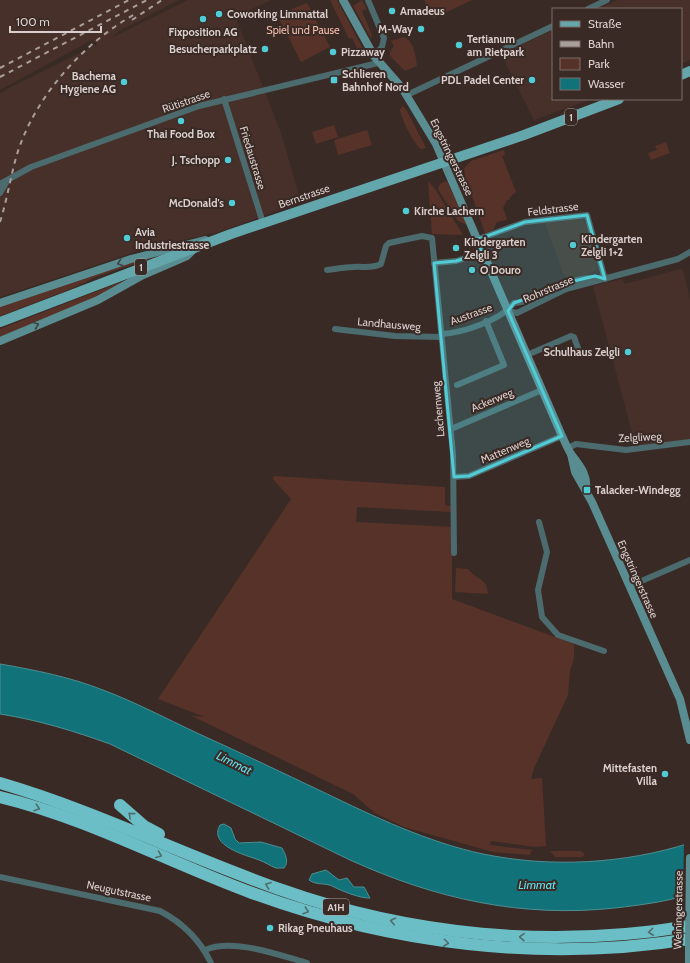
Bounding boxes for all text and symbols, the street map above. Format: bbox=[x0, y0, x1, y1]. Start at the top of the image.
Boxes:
place label: Amadeus bbox=[400, 4, 445, 18]
marker: Amadeus bbox=[387, 6, 397, 16]
place label: Coworking Limmattal bbox=[227, 7, 328, 21]
scale bar bbox=[10, 8, 101, 34]
legend bbox=[552, 8, 682, 100]
marker: Coworking Limmattal bbox=[214, 9, 224, 19]
text: 100 m bbox=[16, 14, 50, 29]
marker: Fixposition AG bbox=[198, 14, 208, 24]
text: Straße bbox=[588, 16, 621, 31]
place label: M-Way bbox=[378, 22, 413, 36]
park label: Spiel und Pause bbox=[266, 23, 340, 37]
marker: M-Way bbox=[416, 24, 426, 34]
place label: Fixposition AG bbox=[169, 25, 237, 39]
place label: Tertianum am Rietpark bbox=[467, 32, 525, 59]
text: Bahn bbox=[588, 36, 614, 51]
marker: Tertianum am Rietpark bbox=[454, 40, 464, 50]
place label: Besucherparkplatz bbox=[169, 42, 258, 56]
marker: Besucherparkplatz bbox=[260, 44, 270, 54]
place label: Pizzaway bbox=[341, 45, 385, 59]
marker: Pizzaway bbox=[328, 47, 338, 57]
text: Park bbox=[588, 56, 610, 71]
place label: Schlieren Bahnhof Nord bbox=[342, 67, 409, 94]
place label: Bachema Hygiene AG bbox=[60, 69, 117, 96]
place label: PDL Padel Center bbox=[441, 73, 524, 87]
marker: Schlieren Bahnhof Nord bbox=[329, 75, 339, 85]
marker: PDL Padel Center bbox=[527, 75, 537, 85]
text: Wasser bbox=[588, 76, 625, 91]
marker: Bachema Hygiene AG bbox=[119, 77, 129, 87]
street label: Rütistrasse bbox=[160, 86, 212, 116]
road number: 1 bbox=[565, 109, 577, 125]
marker: Thai Food Box bbox=[176, 116, 186, 126]
street label: Engstringerstrasse bbox=[427, 116, 477, 198]
street label: Friedaustrasse bbox=[237, 125, 269, 192]
place label: Thai Food Box bbox=[147, 127, 215, 141]
place label: J. Tschopp bbox=[171, 153, 220, 167]
marker: J. Tschopp bbox=[223, 155, 233, 165]
street label: Bernstrasse bbox=[276, 181, 332, 211]
place label: McDonald's bbox=[169, 196, 224, 210]
marker: McDonald's bbox=[227, 198, 237, 208]
street label: Feldstrasse bbox=[527, 199, 580, 219]
place label: Kirche Lachern bbox=[414, 204, 484, 218]
marker: Kirche Lachern bbox=[401, 206, 411, 216]
place label: Avia Industriestrasse bbox=[135, 225, 210, 252]
place label: Kindergarten Zelgli 1+2 bbox=[581, 232, 643, 259]
marker: Avia Industriestrasse bbox=[122, 233, 132, 243]
place label: Kindergarten Zelgli 3 bbox=[464, 235, 526, 262]
marker: Kindergarten Zelgli 1+2 bbox=[568, 240, 578, 250]
marker: Kindergarten Zelgli 3 bbox=[451, 243, 461, 253]
one-way arrow bbox=[117, 259, 124, 267]
road number: 1 bbox=[135, 259, 147, 275]
place label: O Douro bbox=[480, 263, 521, 277]
marker: O Douro bbox=[467, 265, 477, 275]
street label: Rohrstrasse bbox=[521, 272, 576, 306]
street label: Austrasse bbox=[448, 300, 494, 328]
street label: Landhausweg bbox=[357, 314, 422, 334]
one-way arrow bbox=[32, 322, 39, 330]
place label: Schulhaus Zelgli bbox=[544, 345, 620, 359]
marker: Schulhaus Zelgli bbox=[623, 347, 633, 357]
street label: Lachernweg bbox=[429, 380, 447, 437]
street label: Ackerweg bbox=[469, 385, 516, 415]
street label: Zelgliweg bbox=[618, 429, 663, 445]
street label: Mattenweg bbox=[478, 433, 532, 467]
place label: Talacker-Windegg bbox=[595, 483, 681, 497]
marker: Talacker-Windegg bbox=[582, 485, 592, 495]
street label: Engstringerstrasse bbox=[614, 538, 662, 621]
water label: Limmat bbox=[214, 748, 255, 778]
place label: Mittefasten Villa bbox=[603, 761, 658, 788]
marker: Mittefasten Villa bbox=[660, 769, 670, 779]
one-way arrow bbox=[34, 803, 41, 812]
one-way arrow bbox=[128, 813, 135, 820]
one-way arrow bbox=[155, 850, 162, 858]
street label: Weiningerstrasse bbox=[670, 870, 686, 950]
street label: Neugutstrasse bbox=[85, 877, 153, 905]
water label: Limmat bbox=[518, 877, 556, 892]
one-way arrow bbox=[264, 882, 271, 890]
road number: A1H bbox=[323, 899, 349, 915]
one-way arrow bbox=[302, 907, 309, 915]
one-way arrow bbox=[390, 918, 396, 926]
place label: Rikag Pneuhaus bbox=[278, 921, 353, 935]
marker: Rikag Pneuhaus bbox=[265, 923, 275, 933]
one-way arrow bbox=[648, 927, 654, 936]
one-way arrow bbox=[519, 932, 525, 941]
one-way arrow bbox=[443, 938, 449, 947]

